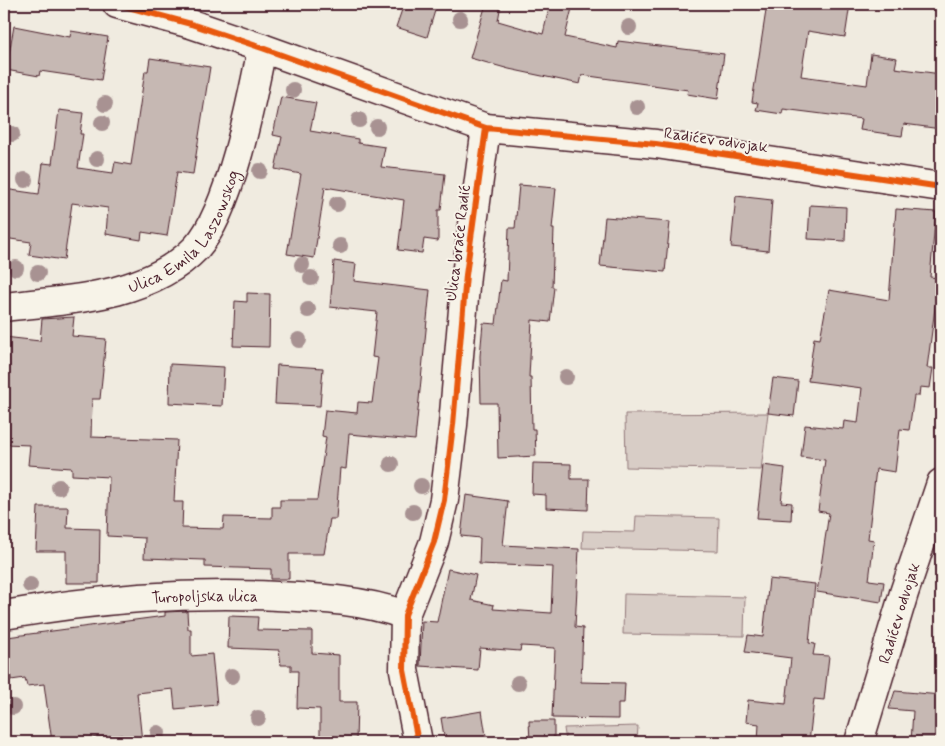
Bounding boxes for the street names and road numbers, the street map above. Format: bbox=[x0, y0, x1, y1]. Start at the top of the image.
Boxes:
street label: Radićev odvojak bbox=[662, 123, 769, 158]
street label: Ulica Emila Laszowskog bbox=[126, 168, 245, 299]
street label: Ulica braće Radić bbox=[441, 183, 476, 303]
street label: Radićev odvojak bbox=[874, 560, 926, 667]
street label: Turopoljska ulica bbox=[151, 586, 258, 609]

